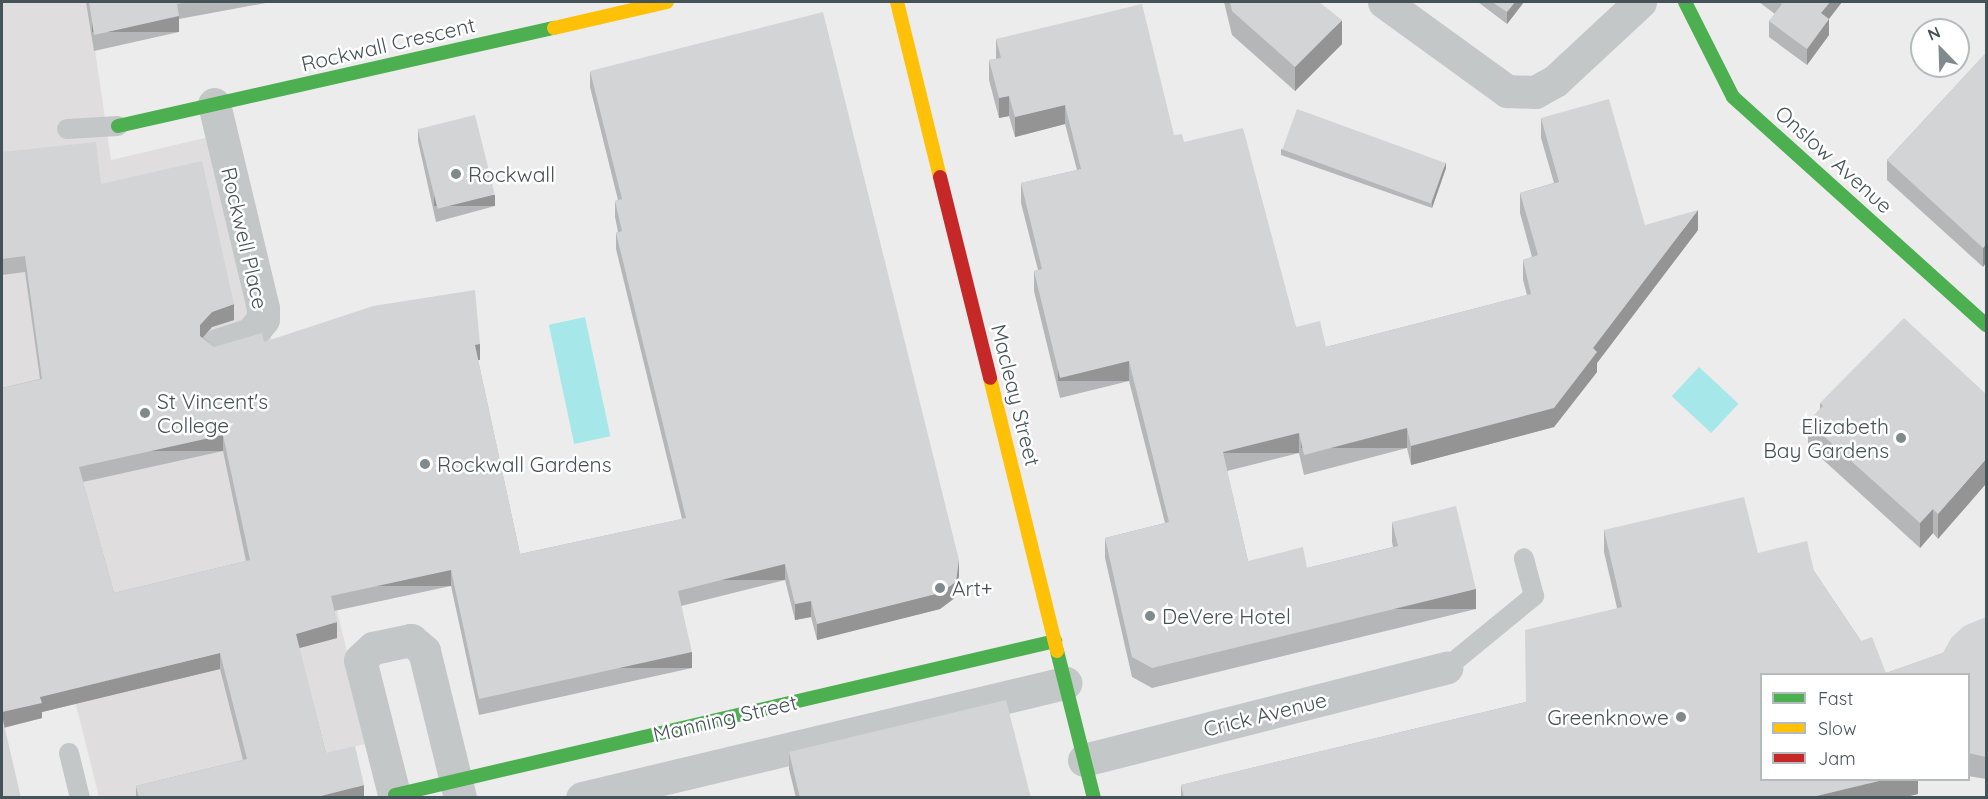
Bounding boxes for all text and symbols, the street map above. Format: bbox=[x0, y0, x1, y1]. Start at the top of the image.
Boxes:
street label: Rockwall Crescent bbox=[299, 12, 477, 76]
north arrow bbox=[1910, 18, 1970, 78]
text: N bbox=[1924, 22, 1943, 45]
street label: Onslow Avenue bbox=[1770, 100, 1898, 218]
place label: Rockwall bbox=[468, 161, 555, 187]
street label: Rockwell Place bbox=[216, 165, 274, 311]
marker: Rockwall bbox=[449, 167, 463, 181]
street label: Macleay Street bbox=[986, 321, 1046, 469]
place label: St Vincent's College bbox=[157, 388, 268, 438]
marker: St Vincent's College bbox=[138, 406, 152, 420]
place label: Elizabeth Bay Gardens bbox=[1763, 413, 1889, 463]
marker: Elizabeth Bay Gardens bbox=[1894, 431, 1908, 445]
place label: Rockwall Gardens bbox=[437, 451, 612, 477]
marker: Rockwall Gardens bbox=[418, 457, 432, 471]
place label: Art+ bbox=[952, 575, 993, 601]
marker: Art+ bbox=[933, 581, 947, 595]
place label: DeVere Hotel bbox=[1162, 603, 1291, 629]
marker: DeVere Hotel bbox=[1143, 609, 1157, 623]
legend bbox=[1760, 673, 1970, 781]
street label: Crick Avenue bbox=[1201, 687, 1329, 741]
text: Fast bbox=[1818, 687, 1853, 710]
street label: Manning Street bbox=[650, 689, 800, 747]
place label: Greenknowe bbox=[1547, 704, 1669, 730]
marker: Greenknowe bbox=[1674, 710, 1688, 724]
text: Slow bbox=[1818, 717, 1856, 740]
text: Jam bbox=[1818, 747, 1856, 770]

